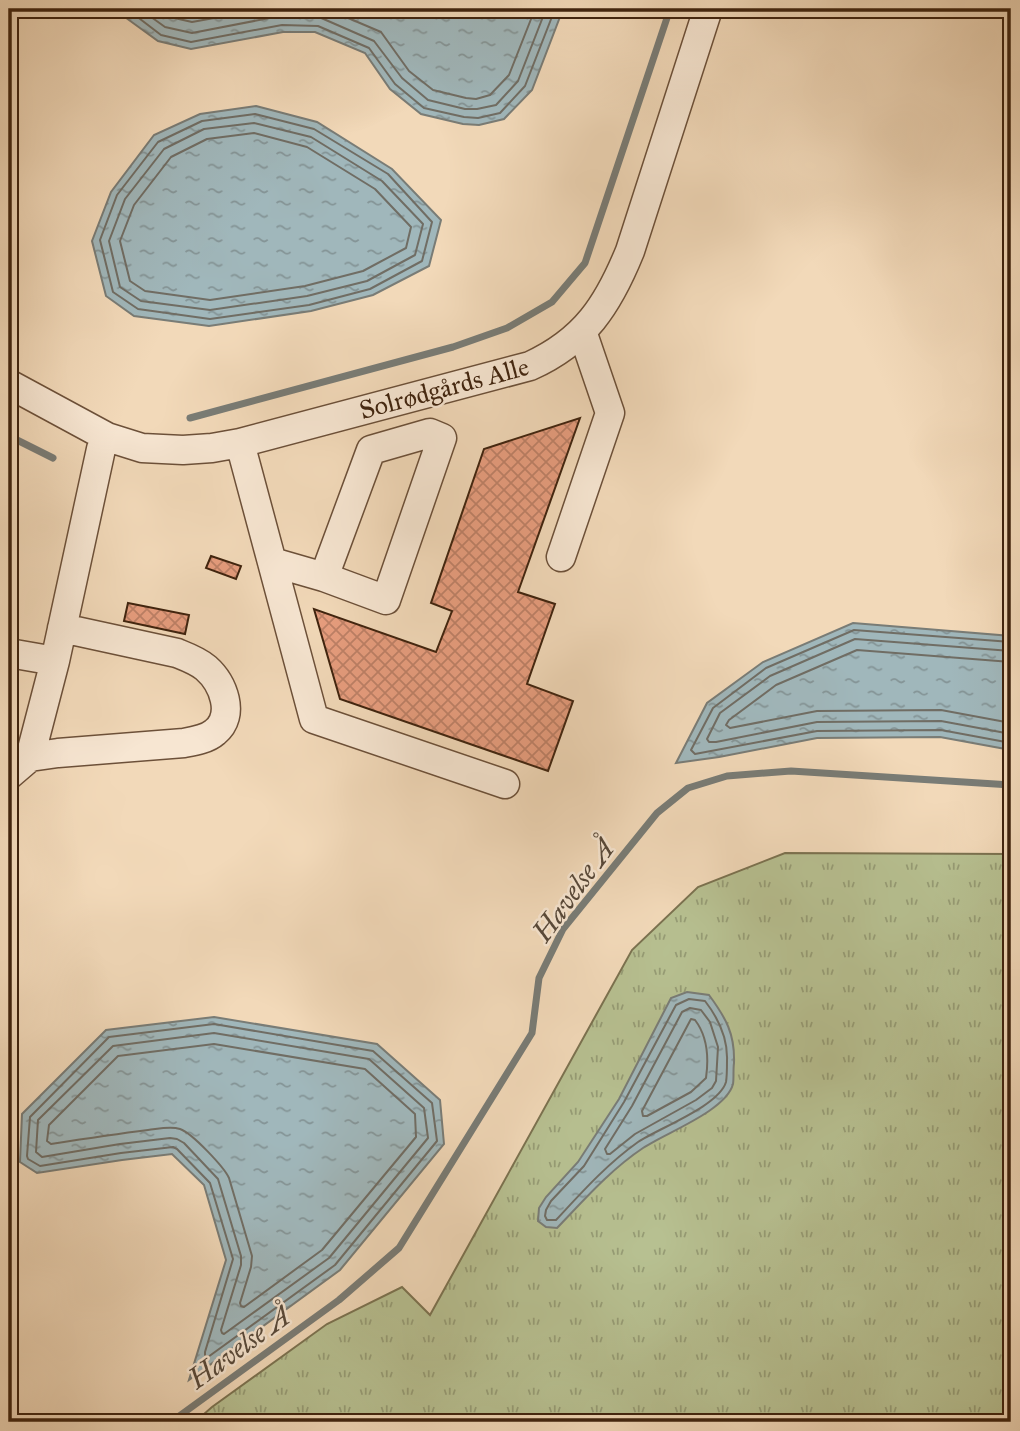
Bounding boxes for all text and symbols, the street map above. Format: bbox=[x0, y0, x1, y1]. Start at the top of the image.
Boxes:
street label: Solrødgårds Alle bbox=[356, 350, 532, 426]
water label: Havelse Å bbox=[524, 830, 624, 949]
water label: Havelse Å bbox=[180, 1297, 299, 1397]

